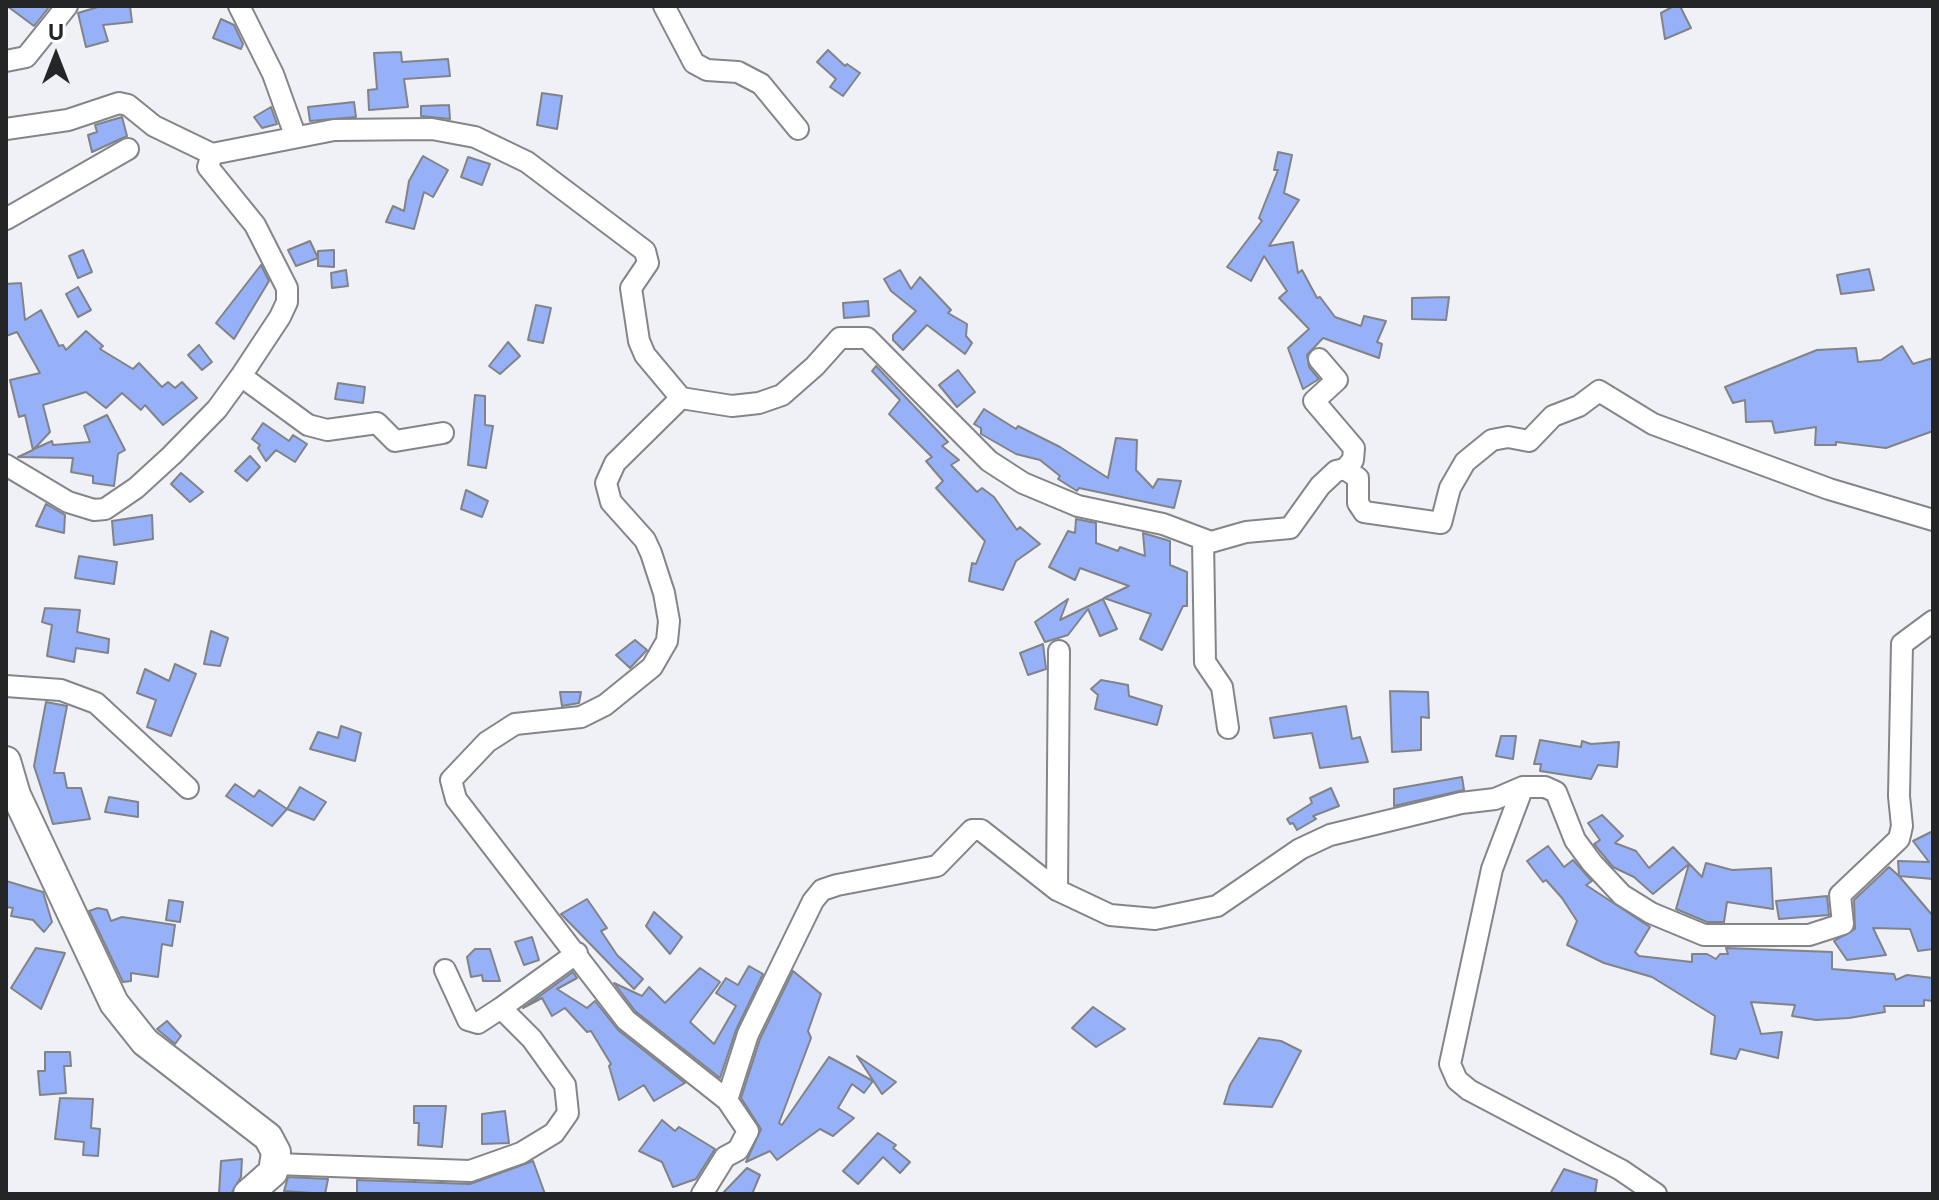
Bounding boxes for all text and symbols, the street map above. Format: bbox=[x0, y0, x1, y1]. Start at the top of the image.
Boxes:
north arrow bbox=[16, 16, 96, 96]
text: U bbox=[48, 19, 64, 45]

